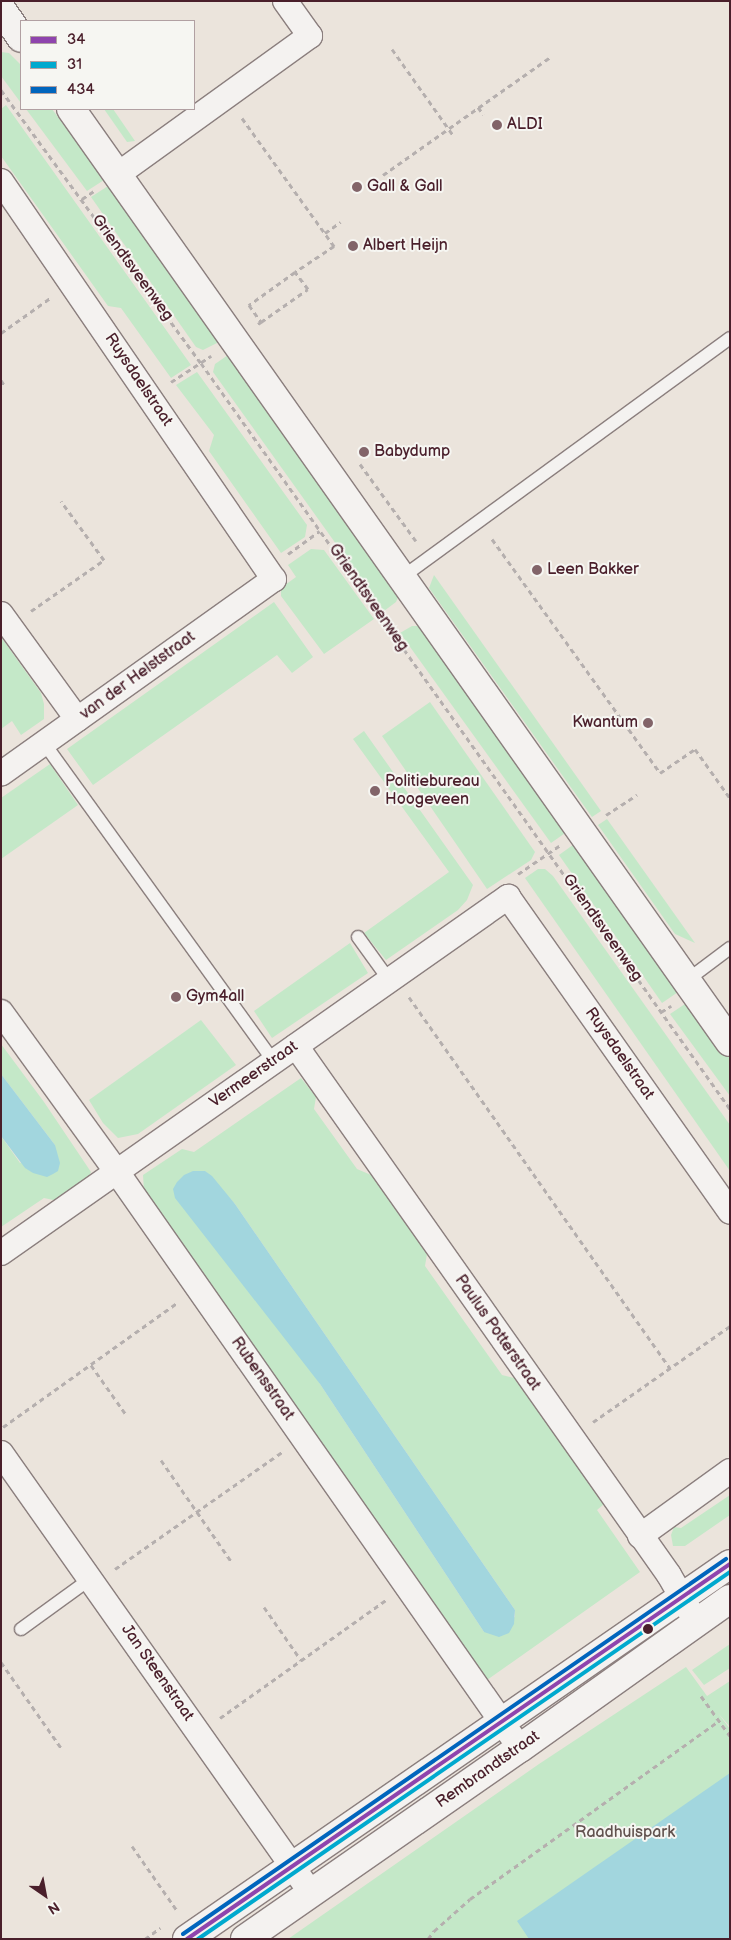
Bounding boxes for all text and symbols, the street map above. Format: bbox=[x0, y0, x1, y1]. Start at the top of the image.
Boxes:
legend bbox=[20, 20, 195, 110]
text: 34 bbox=[67, 30, 85, 49]
text: 31 bbox=[67, 55, 82, 74]
text: 434 bbox=[67, 80, 95, 99]
place label: ALDI bbox=[507, 115, 543, 135]
marker: ALDI bbox=[491, 119, 503, 131]
place label: Gall & Gall bbox=[367, 177, 443, 197]
marker: Gall & Gall bbox=[351, 181, 363, 193]
street label: Griendtsveenweg bbox=[87, 211, 177, 325]
place label: Albert Heijn bbox=[363, 236, 448, 256]
marker: Albert Heijn bbox=[347, 240, 359, 252]
street label: Ruysdaelstraat bbox=[100, 330, 176, 430]
place label: Babydump bbox=[374, 442, 450, 462]
marker: Babydump bbox=[358, 446, 370, 458]
street label: Griendtsveenweg bbox=[324, 541, 412, 655]
place label: Leen Bakker bbox=[547, 560, 639, 580]
marker: Leen Bakker bbox=[531, 564, 543, 576]
street label: van der Helststraat bbox=[77, 628, 199, 724]
place label: Kwantum bbox=[572, 713, 638, 733]
marker: Kwantum bbox=[642, 717, 654, 729]
place label: Politiebureau Hoogeveen bbox=[385, 772, 480, 810]
marker: Politiebureau Hoogeveen bbox=[369, 785, 381, 797]
street label: Griendtsveenweg bbox=[558, 871, 646, 985]
place label: Gym4all bbox=[186, 987, 244, 1007]
marker: Gym4all bbox=[170, 991, 182, 1003]
street label: Ruysdaelstraat bbox=[580, 1004, 658, 1104]
street label: Vermeerstraat bbox=[206, 1038, 302, 1112]
street label: Paulus Potterstraat bbox=[450, 1272, 544, 1394]
street label: Rubensstraat bbox=[226, 1334, 298, 1424]
street label: Jan Steenstraat bbox=[116, 1621, 198, 1725]
unlabelled marker bbox=[643, 1624, 653, 1634]
street label: Rembrandtstraat bbox=[433, 1727, 543, 1813]
park label: Raadhuispark bbox=[575, 1823, 675, 1843]
north arrow bbox=[20, 1870, 70, 1920]
text: N bbox=[44, 1898, 62, 1918]

